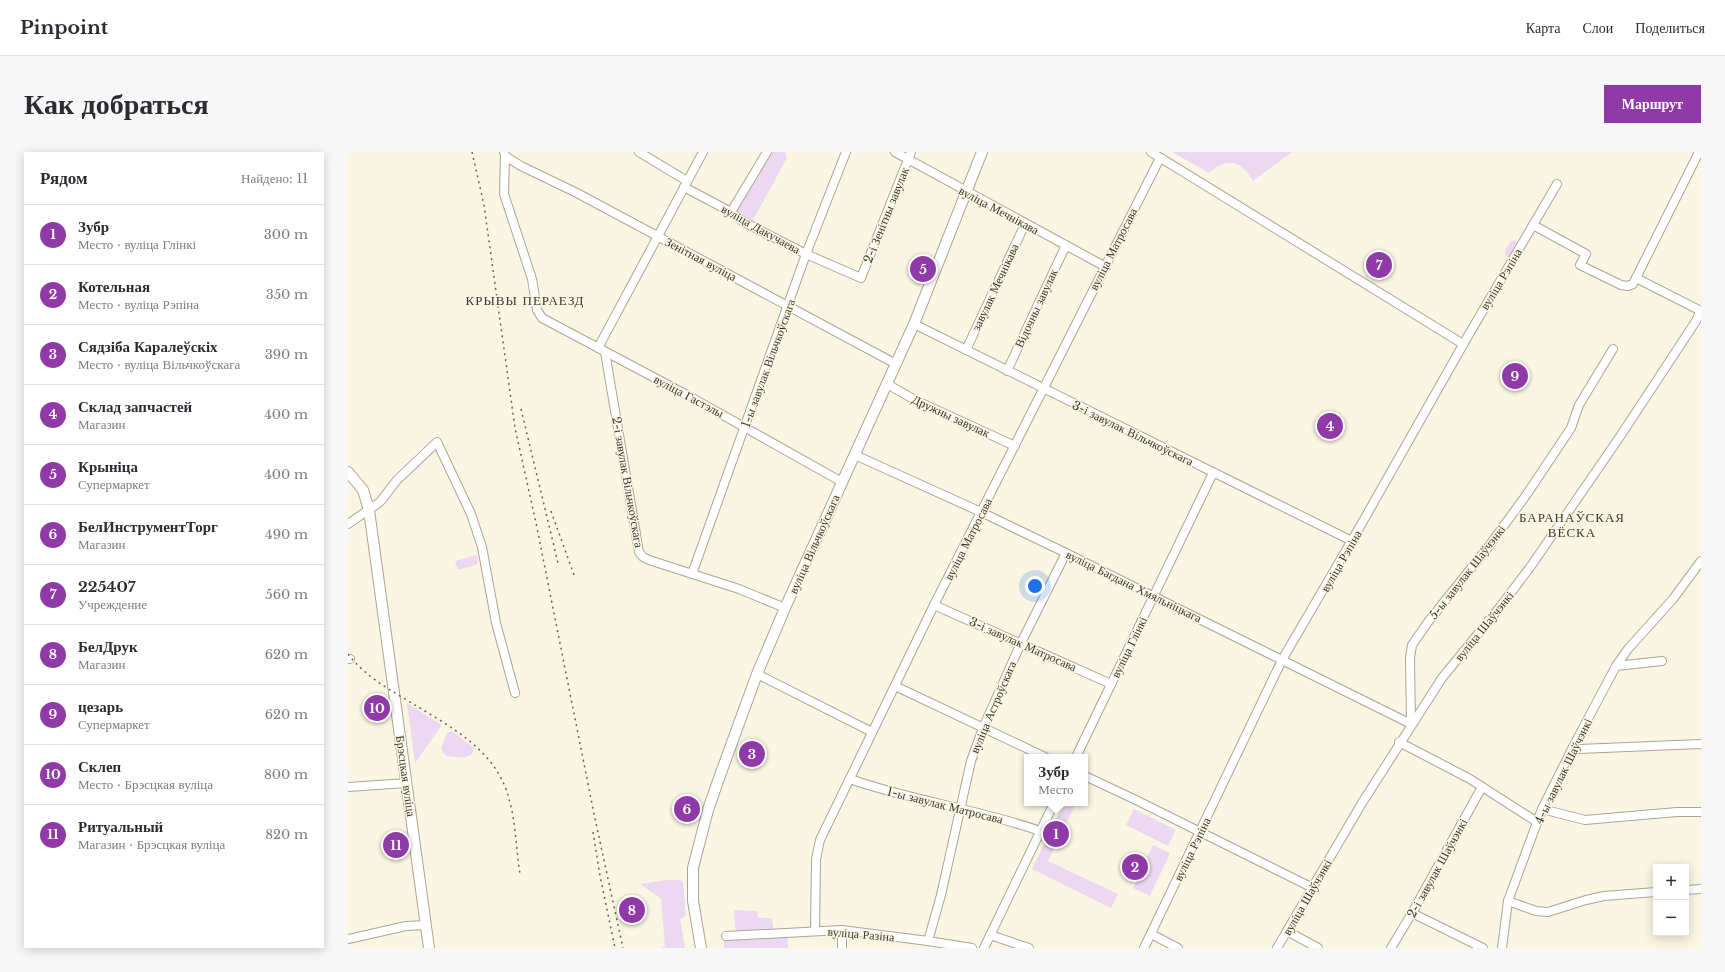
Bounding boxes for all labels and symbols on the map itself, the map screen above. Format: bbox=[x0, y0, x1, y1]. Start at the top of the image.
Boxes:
street label: 2-і Зенітны завулак bbox=[860, 165, 912, 265]
street label: вуліца Мечнікава bbox=[956, 183, 1042, 238]
street label: вуліца Дакучаева bbox=[719, 201, 804, 257]
street label: вуліца Матросава bbox=[1086, 205, 1140, 293]
street label: Зенітная вуліца bbox=[663, 234, 740, 284]
street label: завулак Мечнікава bbox=[968, 240, 1022, 333]
street label: вуліца Рэпіна bbox=[1477, 245, 1526, 312]
pin: 7 bbox=[1366, 250, 1392, 280]
pin: 5 bbox=[910, 254, 936, 284]
street label: Відочны завулак bbox=[1011, 266, 1061, 350]
district label: КРЫВЫ ПЕРАЕЗД bbox=[466, 292, 584, 309]
street label: 1-ы завулак Вільчкоўскага bbox=[738, 296, 798, 429]
pin: 9 bbox=[1502, 361, 1528, 391]
street label: вуліца Гастэлы bbox=[651, 371, 727, 421]
street label: Дружны завулак bbox=[910, 391, 992, 441]
street label: 3-і завулак Вільчкоўскага bbox=[1070, 397, 1197, 469]
pin: 4 bbox=[1317, 411, 1343, 441]
street label: 2-і завулак Вільчкоўскага bbox=[609, 415, 647, 549]
street label: вуліца Вільчкоўскага bbox=[785, 491, 843, 596]
street label: вуліца Матросава bbox=[941, 495, 995, 583]
district label: БАРАНАЎСКАЯ ВЁСКА bbox=[1519, 509, 1625, 541]
street label: 5-ы завулак Шаўчэнкі bbox=[1426, 521, 1509, 622]
street label: вуліца Рэпіна bbox=[1317, 527, 1365, 595]
street label: вуліца Багдана Хмяльніцкага bbox=[1064, 547, 1205, 626]
your location bbox=[1025, 576, 1045, 596]
street label: вуліца Шаўчэнкі bbox=[1451, 588, 1517, 664]
street label: вуліца Глінкі bbox=[1108, 613, 1151, 680]
street label: 3-і завулак Матросава bbox=[967, 614, 1080, 675]
street label: вуліца Астроўскага bbox=[967, 658, 1019, 755]
pin: 10 bbox=[364, 693, 390, 723]
street label: 4-ы завулак Шаўчэнкі bbox=[1531, 715, 1595, 826]
street label: Брэсцкая вуліца bbox=[393, 734, 419, 818]
pin: 3 bbox=[739, 739, 765, 769]
street label: 1-ы завулак Матросава bbox=[886, 783, 1005, 827]
pin: 6 bbox=[674, 794, 700, 824]
street label: вуліца Рэпіна bbox=[1170, 814, 1214, 883]
street label: 2-і завулак Шаўчэнкі bbox=[1403, 815, 1471, 920]
pin: 1 bbox=[1043, 819, 1069, 849]
pin: 11 bbox=[383, 830, 409, 860]
pin: 2 bbox=[1122, 852, 1148, 882]
street label: вуліца Шаўчэнкі bbox=[1279, 856, 1335, 938]
pin: 8 bbox=[619, 895, 645, 925]
street label: вуліца Разіна bbox=[827, 924, 896, 944]

